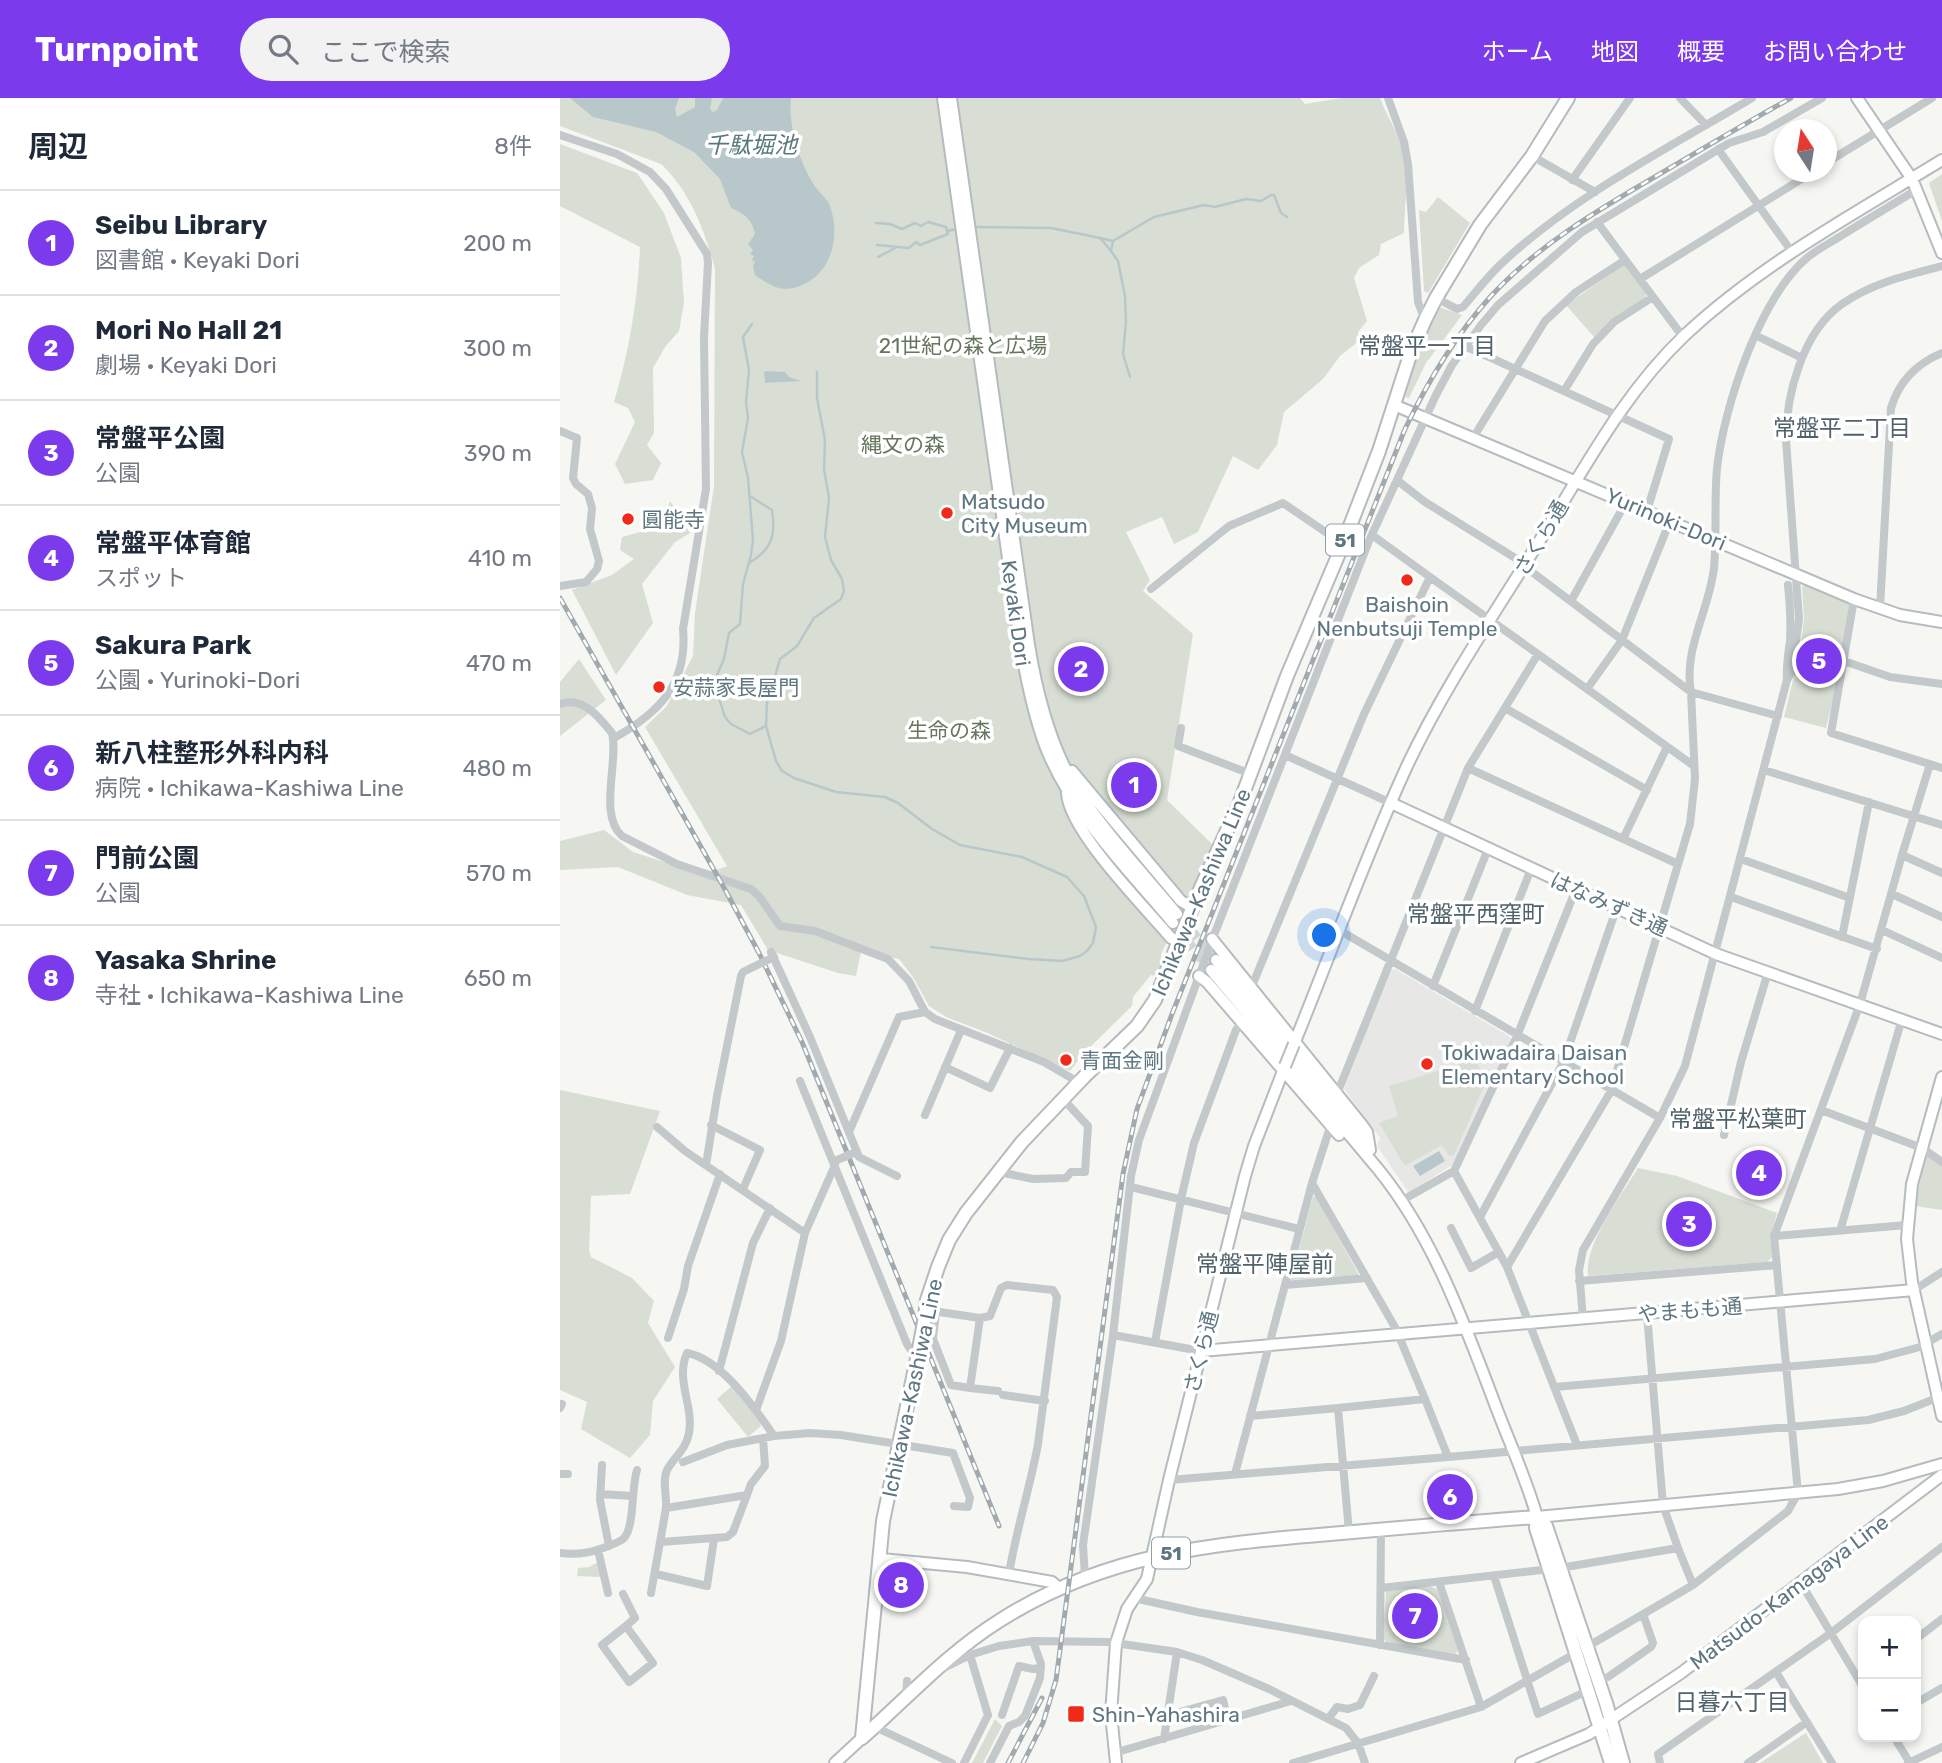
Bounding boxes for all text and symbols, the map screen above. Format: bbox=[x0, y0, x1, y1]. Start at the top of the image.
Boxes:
search box bbox=[240, 18, 730, 81]
text: Turnpoint bbox=[35, 30, 198, 69]
icon: search bbox=[264, 30, 302, 68]
text: ここで検索 bbox=[320, 37, 450, 68]
text: ホーム bbox=[1482, 38, 1553, 66]
text: 地図 bbox=[1591, 38, 1639, 66]
text: 概要 bbox=[1677, 38, 1725, 66]
text: お問い合わせ bbox=[1763, 38, 1907, 66]
north arrow bbox=[1774, 119, 1837, 182]
text: 周辺 bbox=[28, 129, 88, 165]
water label: 千駄堀池 bbox=[705, 131, 799, 159]
text: 8件 bbox=[494, 132, 532, 160]
text: Seibu Library bbox=[95, 210, 267, 241]
text: 1 bbox=[45, 229, 57, 257]
text: 200 m bbox=[463, 229, 532, 257]
text: 図書館 · Keyaki Dori bbox=[95, 246, 300, 274]
text: Mori No Hall 21 bbox=[95, 315, 282, 346]
district label: 常盤平一丁目 bbox=[1358, 332, 1496, 360]
park label: 21世紀の森と広場 bbox=[879, 333, 1047, 358]
text: 2 bbox=[44, 334, 58, 362]
text: 300 m bbox=[463, 334, 532, 362]
text: 劇場 · Keyaki Dori bbox=[95, 351, 277, 379]
district label: 常盤平二丁目 bbox=[1773, 414, 1911, 442]
text: 常盤平公園 bbox=[95, 423, 225, 454]
park label: 縄文の森 bbox=[861, 432, 945, 457]
text: 3 bbox=[43, 439, 59, 467]
text: 390 m bbox=[464, 439, 532, 467]
text: 公園 bbox=[95, 459, 141, 487]
street label: Yurinoki-Dori bbox=[1602, 482, 1730, 556]
place label: Matsudo City Museum bbox=[961, 489, 1088, 538]
street label: さくら通 bbox=[1509, 496, 1573, 580]
marker: Matsudo City Museum bbox=[939, 505, 955, 521]
place label: 圓能寺 bbox=[642, 507, 705, 532]
marker: 圓能寺 bbox=[620, 511, 636, 527]
road number: 51 bbox=[1326, 524, 1364, 556]
text: 常盤平体育館 bbox=[95, 528, 251, 559]
text: 4 bbox=[43, 544, 59, 572]
text: 410 m bbox=[468, 544, 532, 572]
street label: Keyaki Dori bbox=[996, 558, 1036, 668]
text: スポット bbox=[95, 564, 187, 592]
marker: Baishoin Nenbutsuji Temple bbox=[1399, 572, 1415, 588]
place label: Baishoin Nenbutsuji Temple bbox=[1317, 592, 1497, 641]
text: Sakura Park bbox=[95, 630, 251, 661]
pin: 5 bbox=[1796, 635, 1842, 687]
pin: 2 bbox=[1058, 643, 1104, 695]
text: 5 bbox=[44, 649, 58, 677]
text: 470 m bbox=[466, 649, 532, 677]
text: 公園 · Yurinoki-Dori bbox=[95, 666, 300, 694]
place label: 安蒜家長屋門 bbox=[673, 675, 799, 700]
marker: 安蒜家長屋門 bbox=[651, 679, 667, 695]
park label: 生命の森 bbox=[907, 718, 991, 743]
text: 新八柱整形外科内科 bbox=[95, 738, 329, 769]
text: 6 bbox=[44, 754, 58, 782]
text: 480 m bbox=[462, 754, 532, 782]
pin: 1 bbox=[1111, 759, 1157, 811]
text: 病院 · Ichikawa-Kashiwa Line bbox=[95, 774, 404, 802]
street label: Ichikawa-Kashiwa Line bbox=[1146, 785, 1256, 999]
text: 門前公園 bbox=[95, 843, 199, 874]
text: 7 bbox=[44, 859, 58, 887]
text: 570 m bbox=[466, 859, 532, 887]
street label: はなみずき通 bbox=[1546, 867, 1672, 941]
text: 公園 bbox=[95, 879, 141, 907]
district label: 常盤平西窪町 bbox=[1407, 900, 1545, 928]
your location bbox=[1307, 918, 1341, 952]
text: Yasaka Shrine bbox=[95, 945, 277, 976]
text: 8 bbox=[43, 964, 59, 992]
text: 650 m bbox=[464, 964, 532, 992]
text: 寺社 · Ichikawa-Kashiwa Line bbox=[95, 981, 404, 1009]
place label: Tokiwadaira Daisan Elementary School bbox=[1441, 1040, 1627, 1089]
place label: 青面金剛 bbox=[1080, 1048, 1164, 1073]
marker: 青面金剛 bbox=[1058, 1052, 1074, 1068]
marker: Tokiwadaira Daisan Elementary School bbox=[1419, 1056, 1435, 1072]
district label: 常盤平松葉町 bbox=[1669, 1105, 1807, 1133]
pin: 4 bbox=[1736, 1147, 1782, 1199]
pin: 3 bbox=[1666, 1198, 1712, 1250]
district label: 常盤平陣屋前 bbox=[1196, 1250, 1334, 1278]
street label: Ichikawa-Kashiwa Line bbox=[877, 1276, 947, 1500]
street label: やまもも通 bbox=[1637, 1293, 1743, 1327]
street label: さくら通 bbox=[1179, 1308, 1223, 1396]
pin: 6 bbox=[1427, 1471, 1473, 1523]
street label: Matsudo-Kamagaya Line bbox=[1685, 1509, 1893, 1675]
road number: 51 bbox=[1152, 1538, 1190, 1568]
pin: 8 bbox=[878, 1559, 924, 1611]
pin: 7 bbox=[1392, 1590, 1438, 1642]
map controls bbox=[1858, 1616, 1921, 1742]
button: + bbox=[1858, 1616, 1921, 1679]
button: − bbox=[1858, 1679, 1921, 1742]
district label: 日暮六丁目 bbox=[1675, 1688, 1790, 1716]
place label: Shin-Yahashira bbox=[1092, 1702, 1240, 1727]
marker: Shin-Yahashira bbox=[1066, 1704, 1086, 1724]

